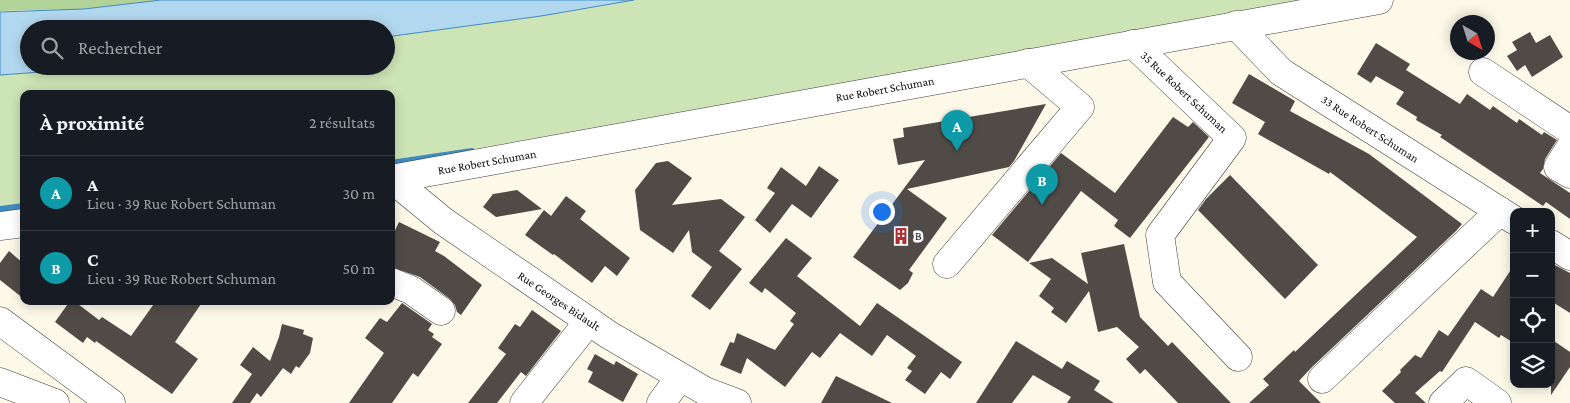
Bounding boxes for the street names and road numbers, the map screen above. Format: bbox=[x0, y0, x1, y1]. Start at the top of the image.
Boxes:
street label: 35 Rue Robert Schuman bbox=[1138, 48, 1231, 136]
street label: Rue Robert Schuman bbox=[835, 73, 936, 105]
street label: 33 Rue Robert Schuman bbox=[1319, 92, 1422, 166]
street label: Rue Robert Schuman bbox=[437, 146, 538, 178]
street label: Rue Georges Bidault bbox=[515, 268, 604, 334]

